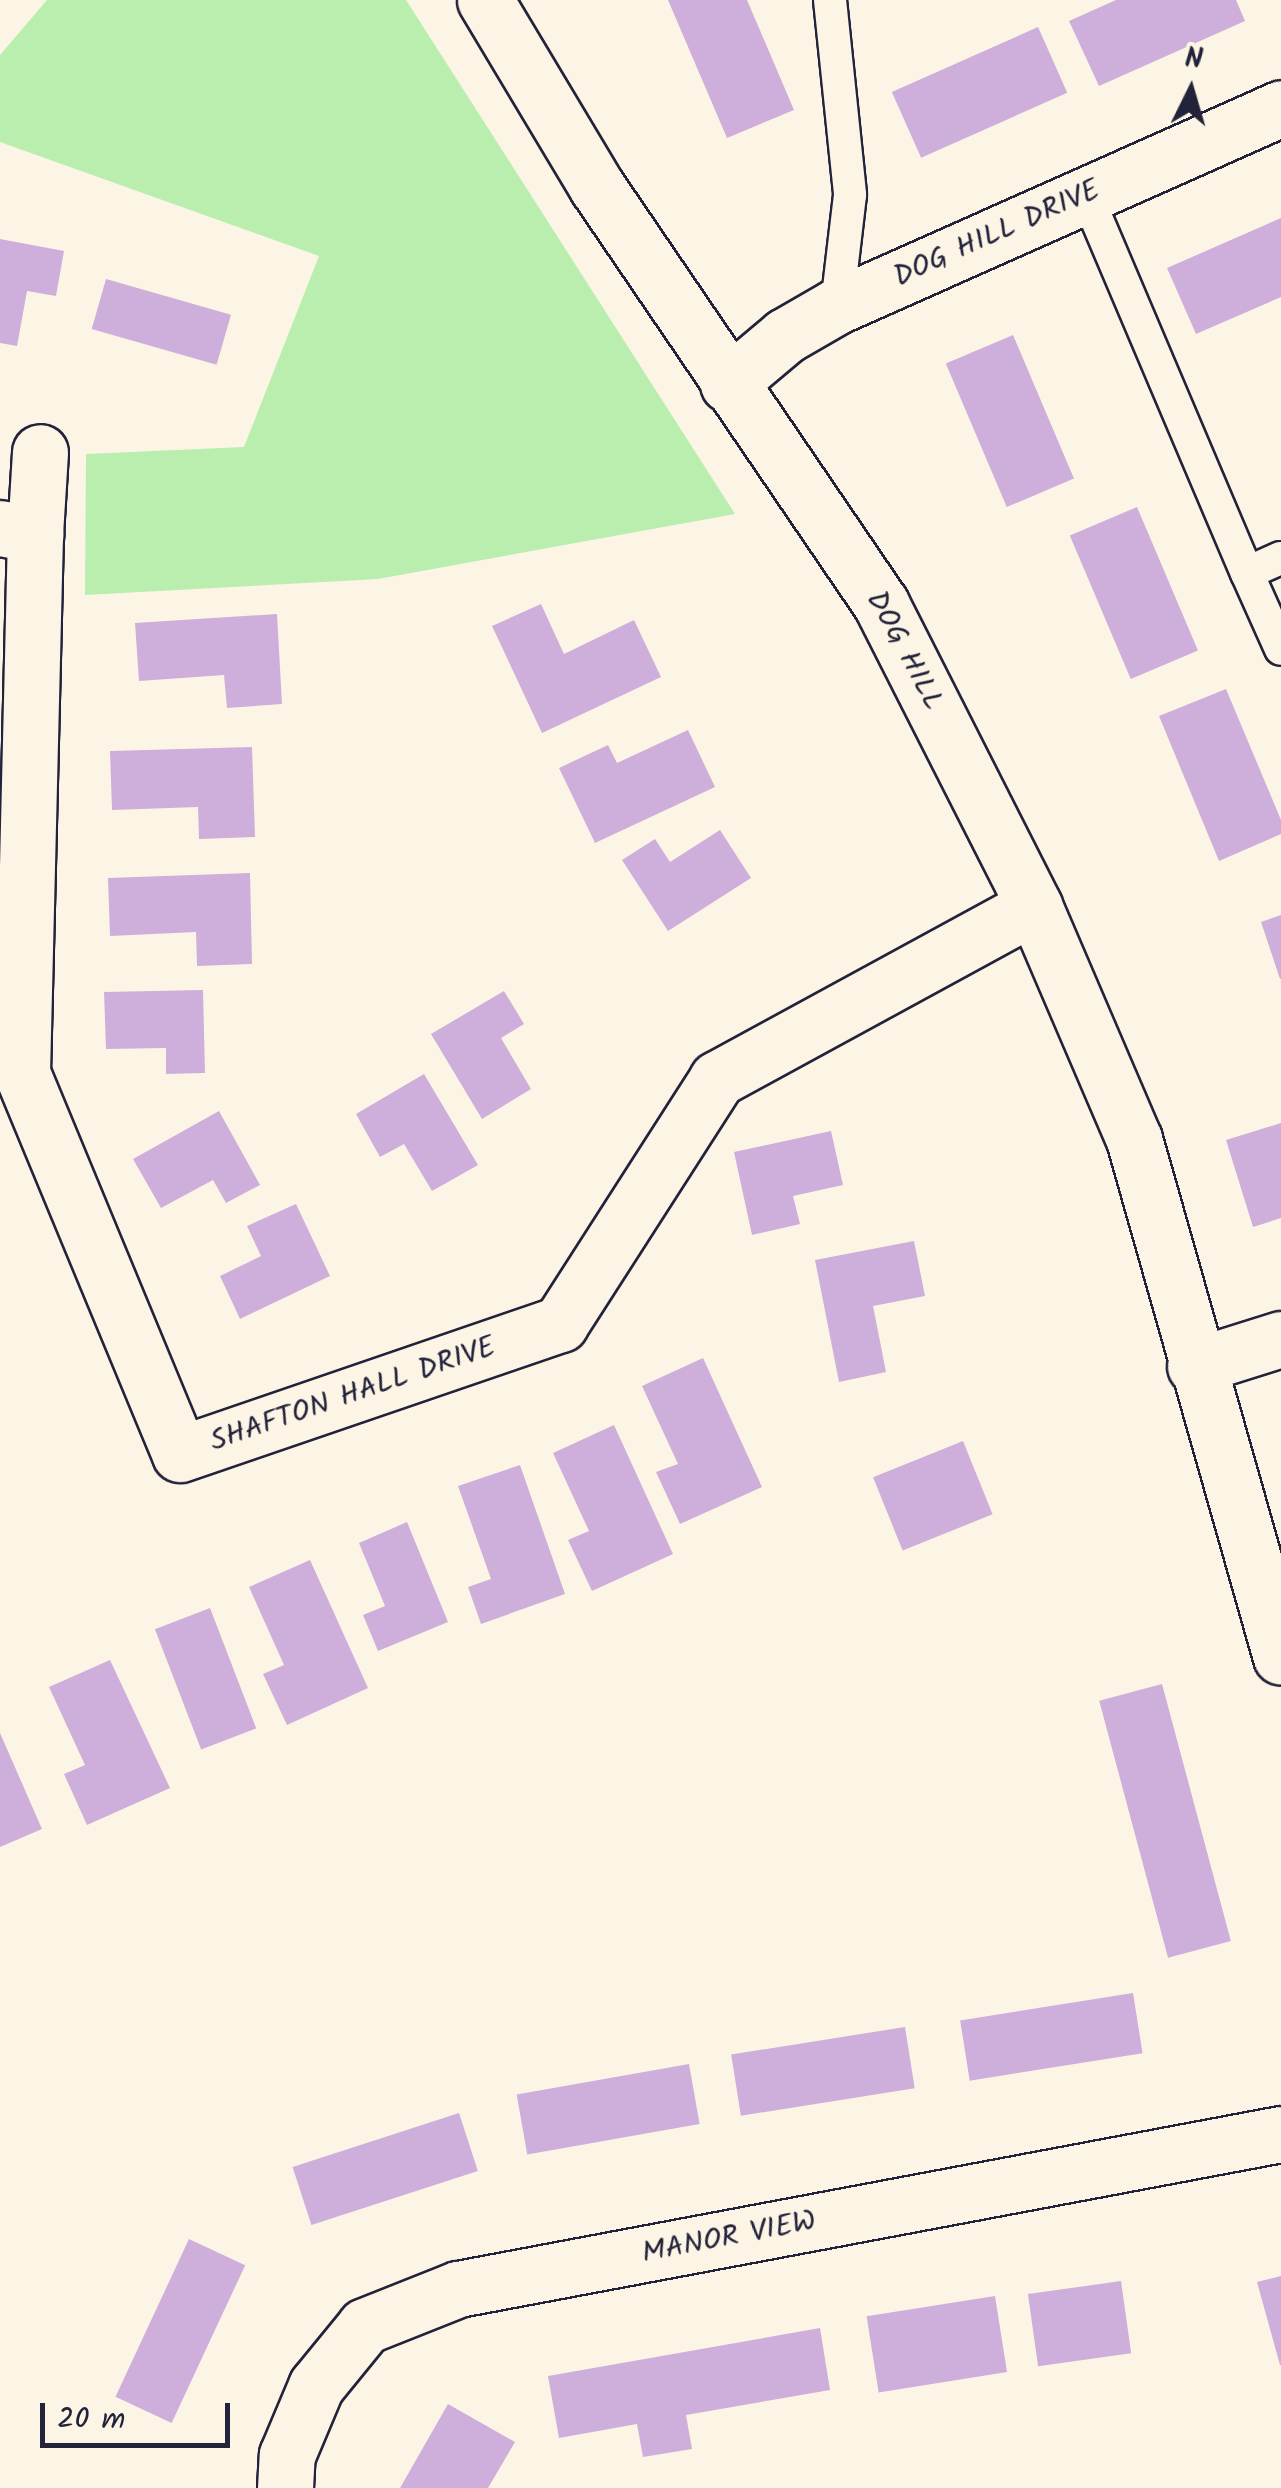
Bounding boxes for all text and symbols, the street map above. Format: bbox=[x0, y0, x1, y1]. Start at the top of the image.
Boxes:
text: N bbox=[1183, 36, 1204, 83]
north arrow bbox=[1141, 40, 1241, 140]
street label: DOG HILL DRIVE bbox=[888, 172, 1106, 296]
street label: DOG HILL bbox=[858, 585, 950, 717]
street label: SHAFTON HALL DRIVE bbox=[206, 1329, 500, 1461]
street label: MANOR VIEW bbox=[639, 2203, 819, 2273]
scale bar bbox=[45, 2383, 235, 2445]
text: 20 m bbox=[57, 2396, 125, 2444]

